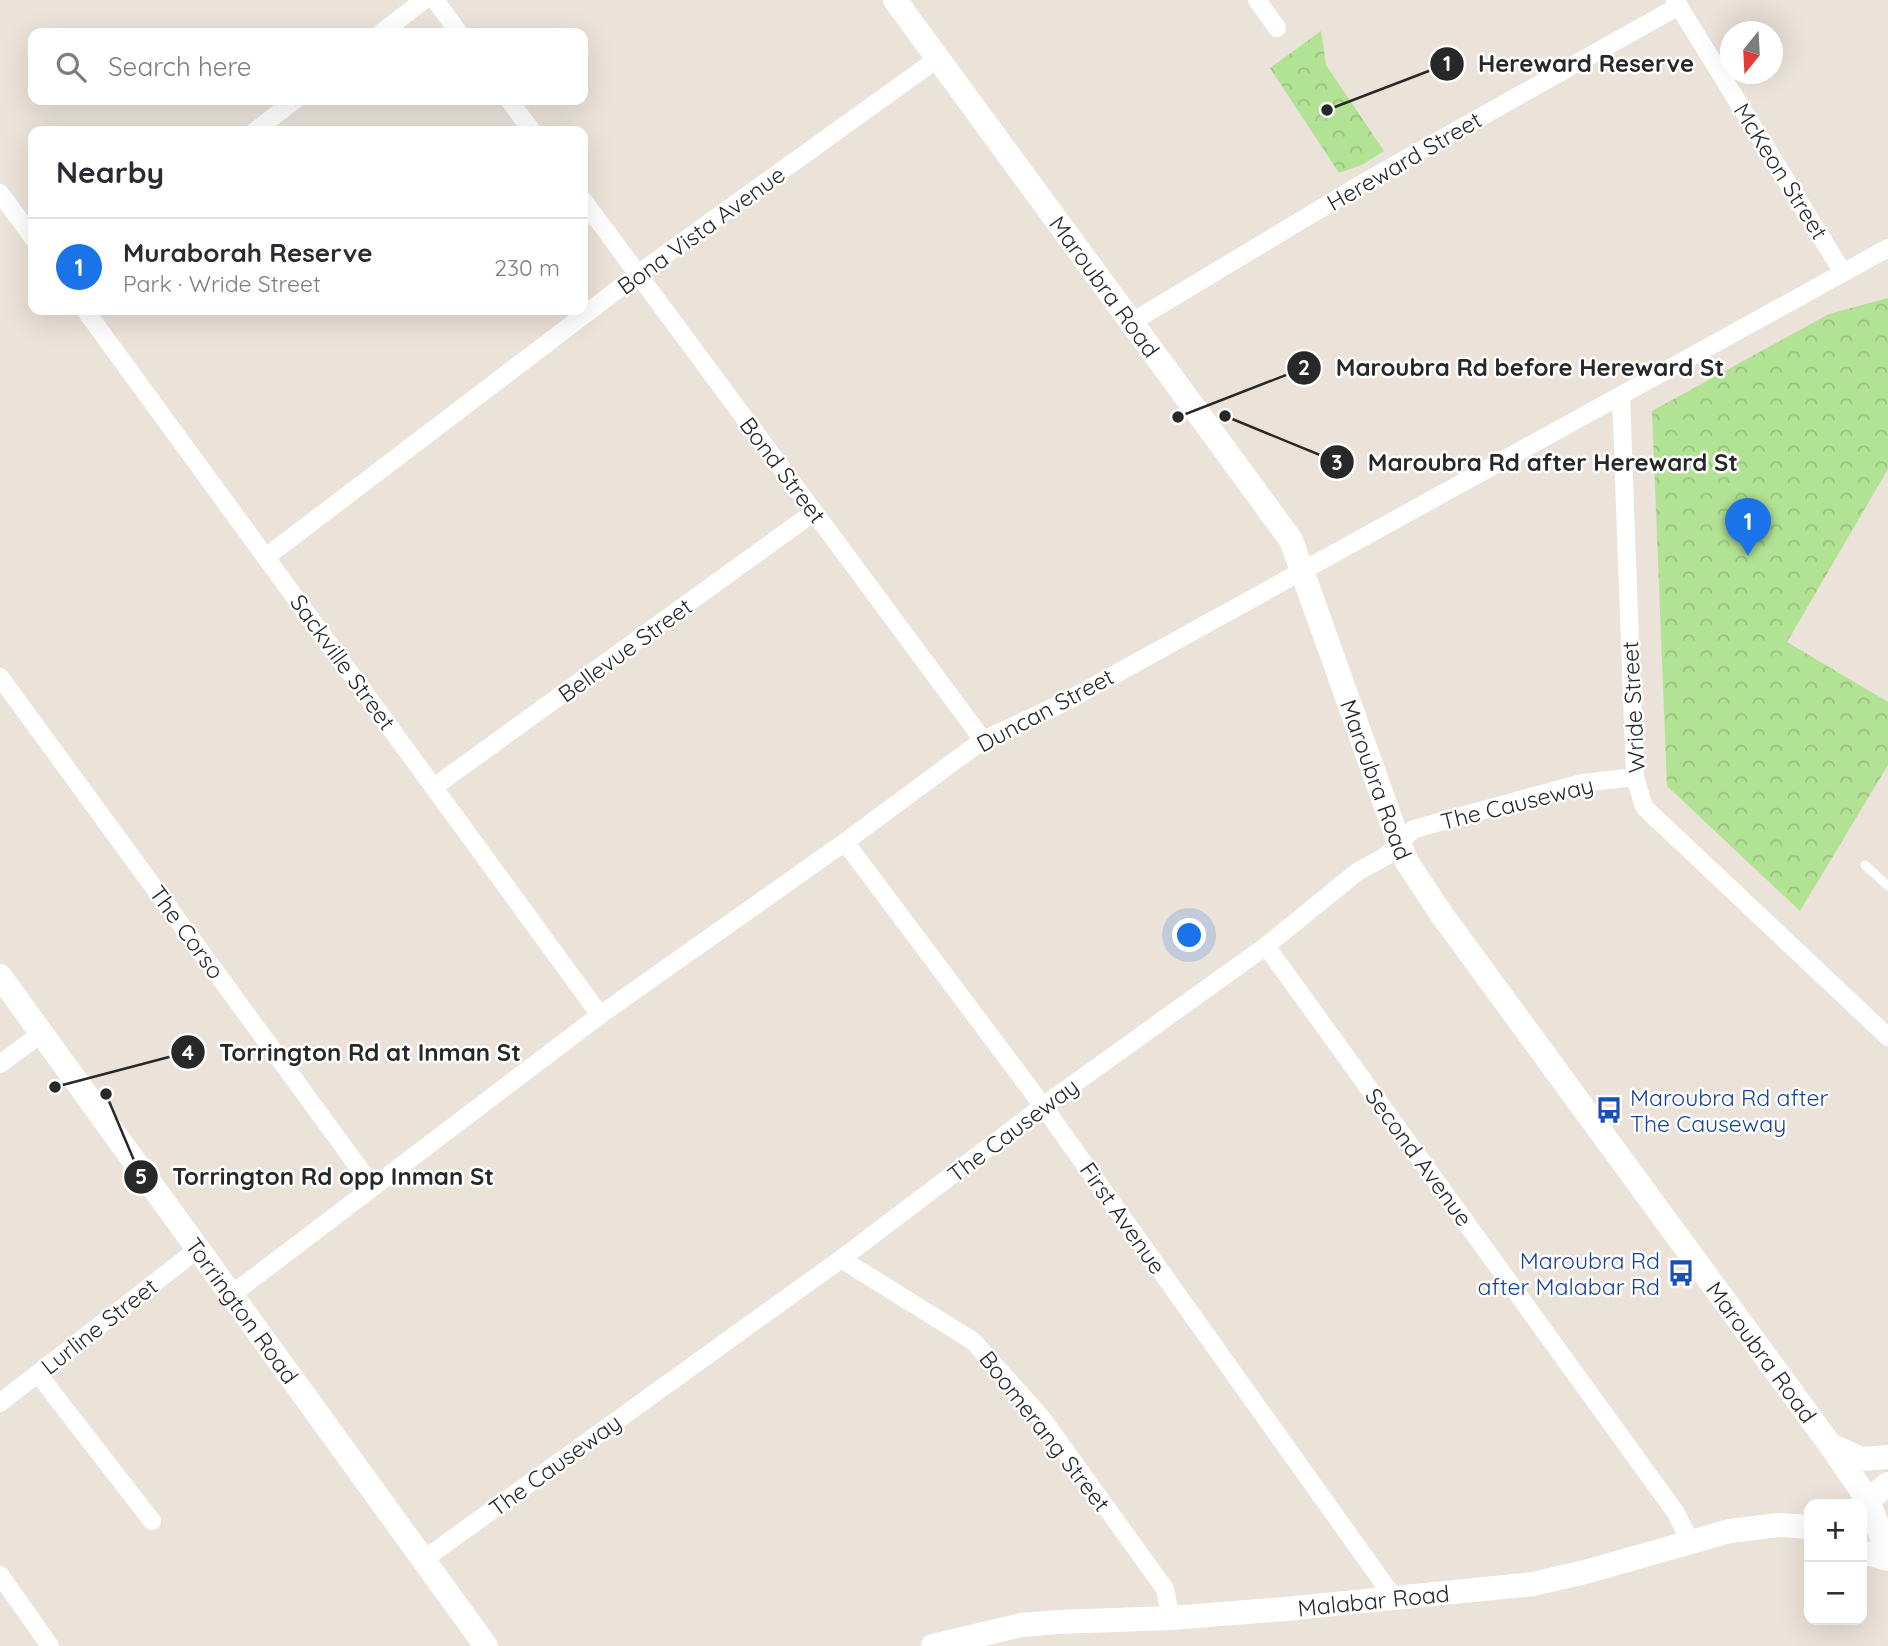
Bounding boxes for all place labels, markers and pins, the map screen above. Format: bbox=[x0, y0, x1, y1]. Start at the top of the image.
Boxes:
callout: Hereward Reserve bbox=[1429, 42, 1708, 87]
callout: Maroubra Rd before Hereward St bbox=[1287, 345, 1738, 390]
callout: Maroubra Rd after Hereward St bbox=[1319, 440, 1753, 485]
pin: 1 bbox=[1725, 498, 1771, 556]
callout: Torrington Rd at Inman St bbox=[170, 1030, 535, 1075]
place label: Maroubra Rd after The Causeway bbox=[1630, 1083, 1828, 1138]
bus stop icon: Maroubra Rd after The Causeway bbox=[1594, 1095, 1624, 1125]
callout: Torrington Rd opp Inman St bbox=[123, 1154, 508, 1199]
place label: Maroubra Rd after Malabar Rd bbox=[1477, 1246, 1660, 1301]
bus stop icon: Maroubra Rd after Malabar Rd bbox=[1666, 1258, 1696, 1288]

